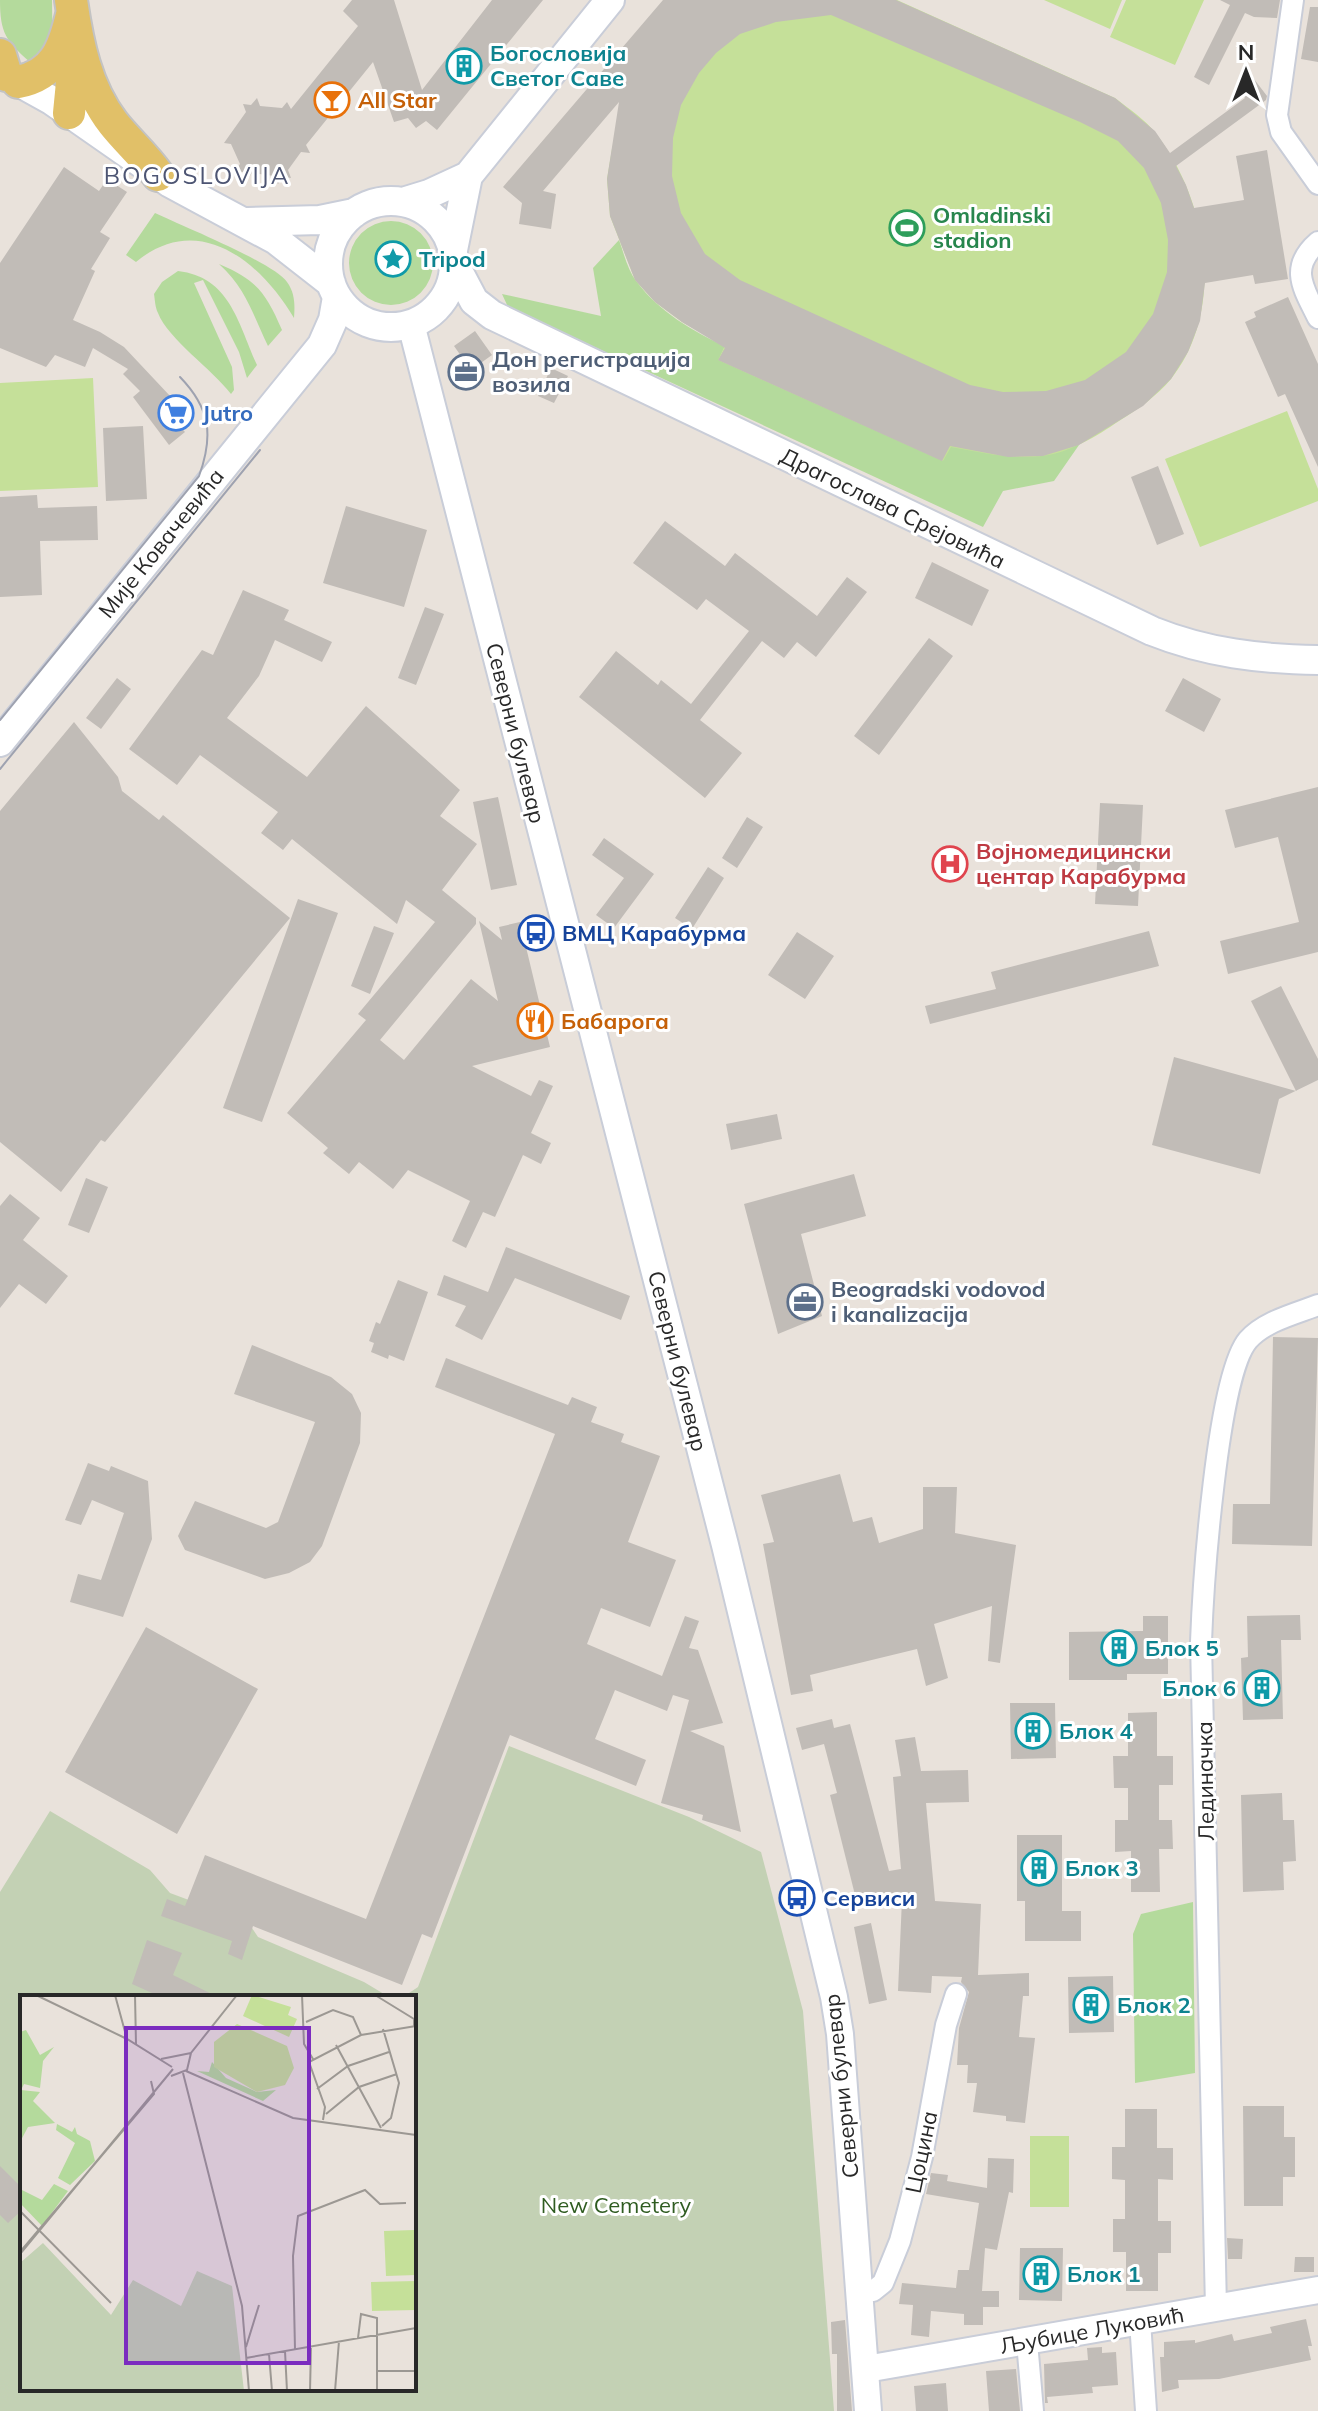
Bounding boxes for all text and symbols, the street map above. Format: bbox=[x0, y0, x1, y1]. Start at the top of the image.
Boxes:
north arrow bbox=[1206, 32, 1286, 112]
text: N bbox=[1238, 38, 1254, 66]
place label: Богословија Светог Саве bbox=[490, 39, 627, 92]
building icon: Богословија Светог Саве bbox=[445, 47, 483, 85]
bar icon: All Star bbox=[313, 81, 351, 119]
place label: All Star bbox=[358, 86, 437, 114]
district label: BOGOSLOVIJA bbox=[104, 160, 290, 190]
place label: Omladinski stadion bbox=[933, 201, 1051, 254]
sports icon: Omladinski stadion bbox=[888, 209, 926, 247]
place icon: Tripod bbox=[374, 240, 412, 278]
place label: Tripod bbox=[419, 245, 486, 273]
place label: Дон регистрација возила bbox=[492, 345, 691, 398]
office icon: Дон регистрација возила bbox=[447, 353, 485, 391]
supermarket icon: Jutro bbox=[157, 394, 195, 432]
place label: Jutro bbox=[202, 399, 253, 427]
street label: Драгослава Срејовића bbox=[776, 441, 1010, 575]
street label: Мије Ковачевића bbox=[92, 462, 230, 624]
street label: Северни булевар bbox=[480, 640, 552, 826]
place label: Војномедицински центар Карабурма bbox=[976, 837, 1186, 890]
hospital icon: Војномедицински центар Карабурма bbox=[931, 845, 969, 883]
bus stop icon: ВМЦ Карабурма bbox=[517, 914, 555, 952]
place label: ВМЦ Карабурма bbox=[562, 919, 746, 947]
restaurant icon: Бабарога bbox=[516, 1002, 554, 1040]
place label: Бабарога bbox=[561, 1007, 669, 1035]
street label: Северни булевар bbox=[642, 1268, 714, 1454]
place label: Beogradski vodovod i kanalizacija bbox=[831, 1275, 1045, 1328]
office icon: Beogradski vodovod i kanalizacija bbox=[786, 1283, 824, 1321]
building icon: Блок 5 bbox=[1100, 1629, 1138, 1667]
place label: Блок 5 bbox=[1145, 1634, 1219, 1662]
building icon: Блок 6 bbox=[1243, 1669, 1281, 1707]
place label: Блок 6 bbox=[1162, 1674, 1236, 1702]
building icon: Блок 4 bbox=[1014, 1712, 1052, 1750]
place label: Блок 4 bbox=[1059, 1717, 1133, 1745]
street label: Лединачка bbox=[1190, 1721, 1220, 1841]
building icon: Блок 3 bbox=[1020, 1849, 1058, 1887]
place label: Блок 3 bbox=[1065, 1854, 1139, 1882]
bus stop icon: Сервиси bbox=[778, 1879, 816, 1917]
place label: Сервиси bbox=[823, 1884, 915, 1912]
building icon: Блок 2 bbox=[1072, 1986, 1110, 2024]
place label: Блок 2 bbox=[1117, 1991, 1191, 2019]
street label: Северни булевар bbox=[817, 1993, 865, 2179]
inset map bbox=[20, 1995, 416, 2391]
street label: Цоцина bbox=[899, 2108, 943, 2196]
park label: New Cemetery bbox=[541, 2191, 692, 2219]
building icon: Блок 1 bbox=[1022, 2255, 1060, 2293]
place label: Блок 1 bbox=[1067, 2260, 1141, 2288]
street label: Љубице Луковић bbox=[998, 2300, 1186, 2360]

